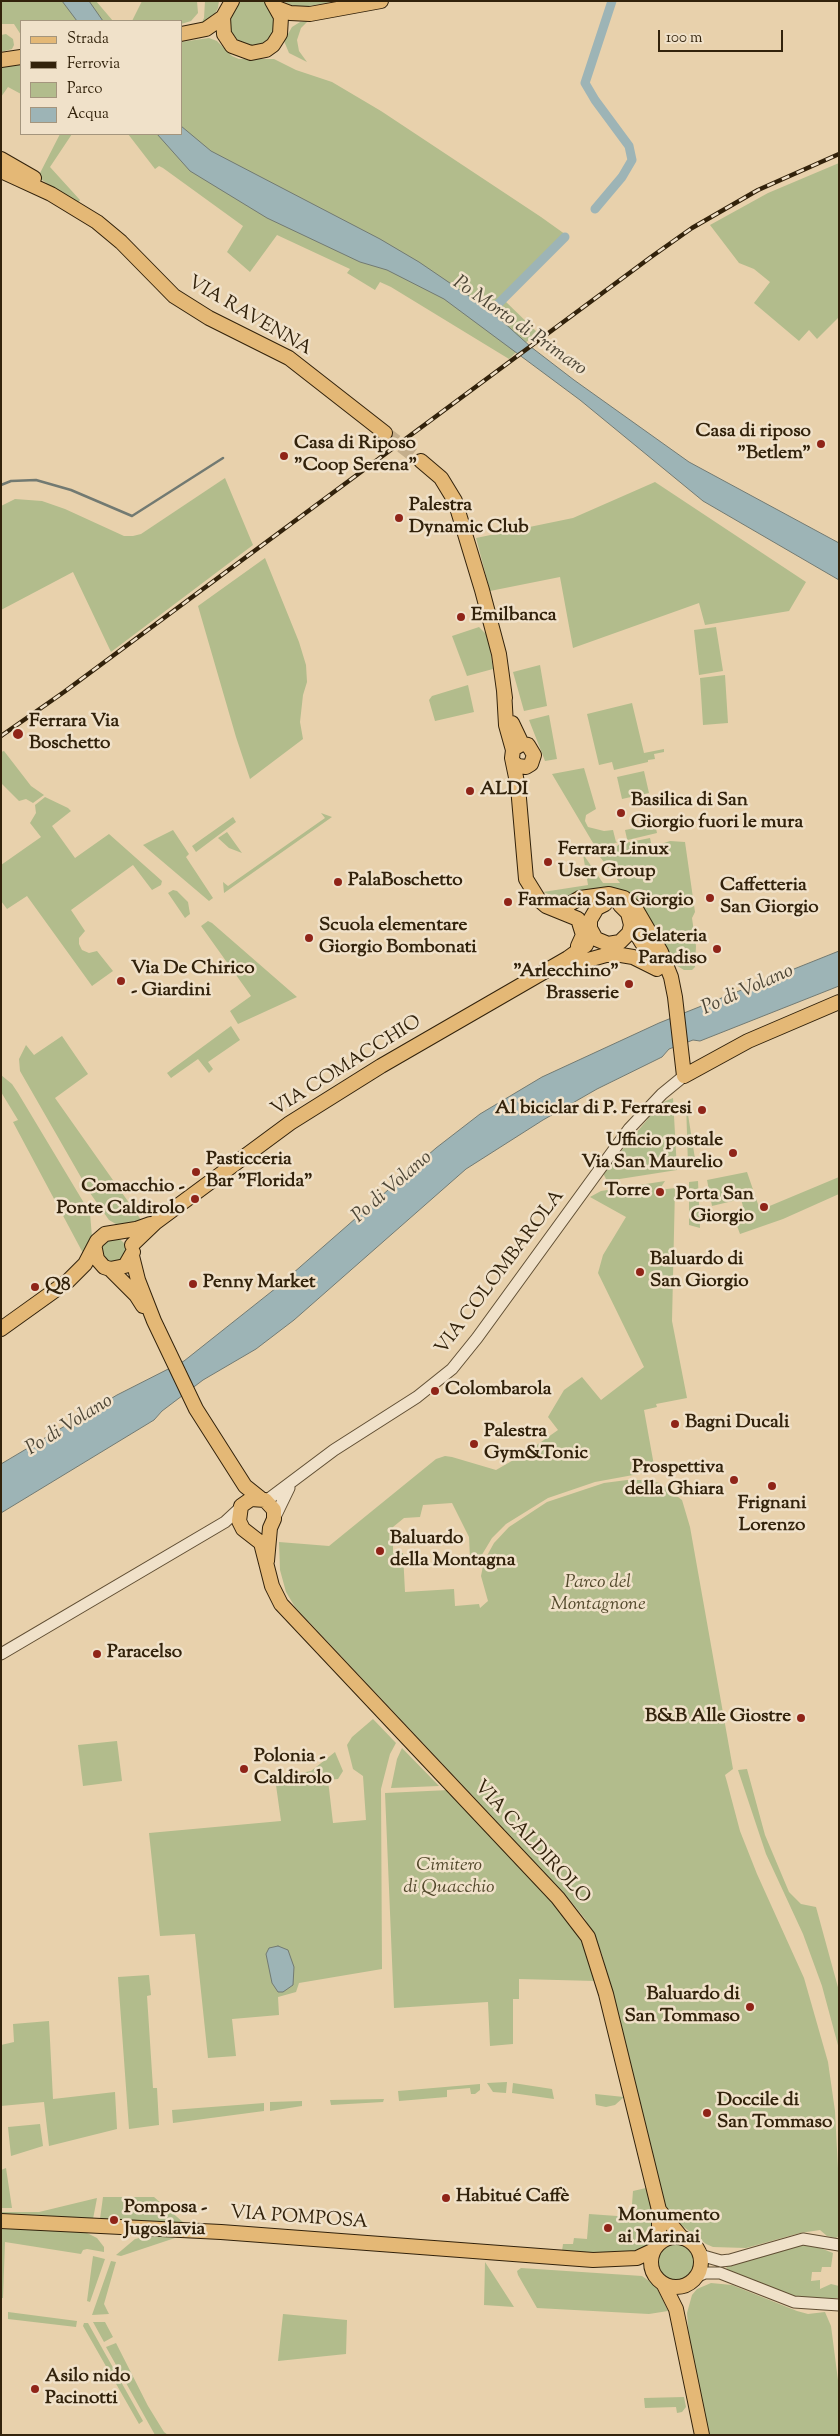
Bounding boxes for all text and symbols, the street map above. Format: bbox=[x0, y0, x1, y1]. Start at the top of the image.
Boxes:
legend bbox=[20, 20, 182, 135]
scale bar bbox=[660, 20, 785, 52]
text: 100 m bbox=[666, 28, 702, 49]
text: Strada bbox=[67, 29, 109, 50]
text: Ferrovia bbox=[67, 54, 120, 75]
text: Parco bbox=[67, 79, 103, 100]
text: Acqua bbox=[67, 104, 109, 125]
street label: VIA RAVENNA bbox=[183, 272, 315, 362]
water label: Po Morto di Primaro bbox=[447, 272, 591, 382]
place label: Casa di riposo "Betlem" bbox=[696, 422, 811, 466]
place label: Casa di Riposo "Coop Serena" bbox=[294, 434, 417, 478]
marker: Casa di riposo "Betlem" bbox=[815, 438, 827, 450]
marker: Casa di Riposo "Coop Serena" bbox=[278, 450, 290, 462]
place label: Palestra Dynamic Club bbox=[409, 496, 529, 540]
marker: Palestra Dynamic Club bbox=[393, 512, 405, 524]
place label: Emilbanca bbox=[471, 606, 557, 628]
marker: Emilbanca bbox=[455, 611, 467, 623]
place label: Ferrara Via Boschetto bbox=[29, 712, 119, 756]
marker: Ferrara Via Boschetto bbox=[11, 727, 25, 741]
place label: ALDI bbox=[480, 780, 528, 802]
marker: ALDI bbox=[464, 785, 476, 797]
place label: Basilica di San Giorgio fuori le mura bbox=[631, 791, 803, 835]
marker: Basilica di San Giorgio fuori le mura bbox=[615, 807, 627, 819]
place label: Ferrara Linux User Group bbox=[558, 840, 669, 884]
marker: Ferrara Linux User Group bbox=[542, 856, 554, 868]
place label: PalaBoschetto bbox=[348, 871, 463, 893]
marker: PalaBoschetto bbox=[332, 876, 344, 888]
place label: Caffetteria San Giorgio bbox=[720, 876, 819, 920]
place label: Farmacia San Giorgio bbox=[518, 891, 694, 913]
marker: Caffetteria San Giorgio bbox=[704, 892, 716, 904]
marker: Farmacia San Giorgio bbox=[502, 896, 514, 908]
place label: Scuola elementare Giorgio Bombonati bbox=[319, 916, 477, 960]
place label: Gelateria Paradiso bbox=[632, 927, 707, 971]
marker: Scuola elementare Giorgio Bombonati bbox=[303, 932, 315, 944]
marker: Gelateria Paradiso bbox=[711, 943, 723, 955]
place label: Via De Chirico - Giardini bbox=[131, 959, 255, 1003]
water label: Po di Volano bbox=[698, 960, 798, 1022]
place label: "Arlecchino" Brasserie bbox=[513, 962, 619, 1006]
marker: Via De Chirico - Giardini bbox=[115, 975, 127, 987]
marker: "Arlecchino" Brasserie bbox=[623, 978, 635, 990]
street label: VIA COMACCHIO bbox=[268, 1012, 426, 1122]
place label: Al biciclar di P. Ferraresi bbox=[495, 1099, 692, 1121]
marker: Al biciclar di P. Ferraresi bbox=[696, 1104, 708, 1116]
place label: Ufficio postale Via San Maurelio bbox=[581, 1131, 723, 1175]
water label: Po di Volano bbox=[348, 1147, 438, 1229]
marker: Ufficio postale Via San Maurelio bbox=[727, 1147, 739, 1159]
place label: Pasticceria Bar "Florida" bbox=[206, 1150, 313, 1194]
marker: Pasticceria Bar "Florida" bbox=[190, 1166, 202, 1178]
place label: Comacchio - Ponte Caldirolo bbox=[56, 1177, 185, 1221]
place label: Torre bbox=[605, 1181, 650, 1203]
place label: Porta San Giorgio bbox=[676, 1185, 754, 1229]
street label: VIA COLOMBAROLA bbox=[432, 1186, 570, 1360]
marker: Torre bbox=[654, 1186, 666, 1198]
marker: Comacchio - Ponte Caldirolo bbox=[189, 1193, 201, 1205]
marker: Porta San Giorgio bbox=[758, 1201, 770, 1213]
place label: Baluardo di San Giorgio bbox=[650, 1250, 749, 1294]
marker: Baluardo di San Giorgio bbox=[634, 1266, 646, 1278]
place label: Penny Market bbox=[203, 1273, 315, 1295]
place label: Q8 bbox=[45, 1276, 70, 1298]
marker: Penny Market bbox=[187, 1278, 199, 1290]
marker: Q8 bbox=[29, 1281, 41, 1293]
place label: Colombarola bbox=[445, 1380, 551, 1402]
marker: Colombarola bbox=[429, 1385, 441, 1397]
water label: Po di Volano bbox=[22, 1390, 118, 1462]
place label: Bagni Ducali bbox=[685, 1413, 789, 1435]
marker: Bagni Ducali bbox=[669, 1418, 681, 1430]
place label: Palestra Gym&Tonic bbox=[484, 1422, 588, 1466]
marker: Palestra Gym&Tonic bbox=[468, 1438, 480, 1450]
place label: Prospettiva della Ghiara bbox=[625, 1458, 724, 1502]
marker: Prospettiva della Ghiara bbox=[728, 1474, 740, 1486]
marker: Frignani Lorenzo bbox=[766, 1480, 778, 1492]
place label: Frignani Lorenzo bbox=[738, 1494, 806, 1538]
place label: Baluardo della Montagna bbox=[390, 1529, 516, 1573]
marker: Baluardo della Montagna bbox=[374, 1545, 386, 1557]
park label: Parco del Montagnone bbox=[550, 1573, 646, 1617]
place label: Paracelso bbox=[107, 1643, 182, 1665]
marker: Paracelso bbox=[91, 1648, 103, 1660]
place label: B&B Alle Giostre bbox=[645, 1707, 791, 1729]
marker: B&B Alle Giostre bbox=[795, 1712, 807, 1724]
place label: Polonia - Caldirolo bbox=[254, 1747, 332, 1791]
marker: Polonia - Caldirolo bbox=[238, 1763, 250, 1775]
street label: VIA CALDIROLO bbox=[468, 1776, 594, 1910]
park label: Cimitero di Quacchio bbox=[403, 1856, 495, 1900]
place label: Baluardo di San Tommaso bbox=[625, 1985, 740, 2029]
marker: Baluardo di San Tommaso bbox=[744, 2001, 756, 2013]
place label: Doccile di San Tommaso bbox=[717, 2091, 832, 2135]
marker: Doccile di San Tommaso bbox=[701, 2107, 713, 2119]
place label: Habitué Caffè bbox=[456, 2187, 569, 2209]
marker: Habitué Caffè bbox=[440, 2192, 452, 2204]
place label: Pomposa - Jugoslavia bbox=[124, 2198, 207, 2242]
street label: VIA POMPOSA bbox=[229, 2203, 369, 2235]
place label: Monumento ai Marinai bbox=[618, 2206, 720, 2250]
marker: Pomposa - Jugoslavia bbox=[108, 2214, 120, 2226]
marker: Monumento ai Marinai bbox=[602, 2222, 614, 2234]
place label: Asilo nido Pacinotti bbox=[45, 2367, 130, 2411]
marker: Asilo nido Pacinotti bbox=[29, 2383, 41, 2395]

